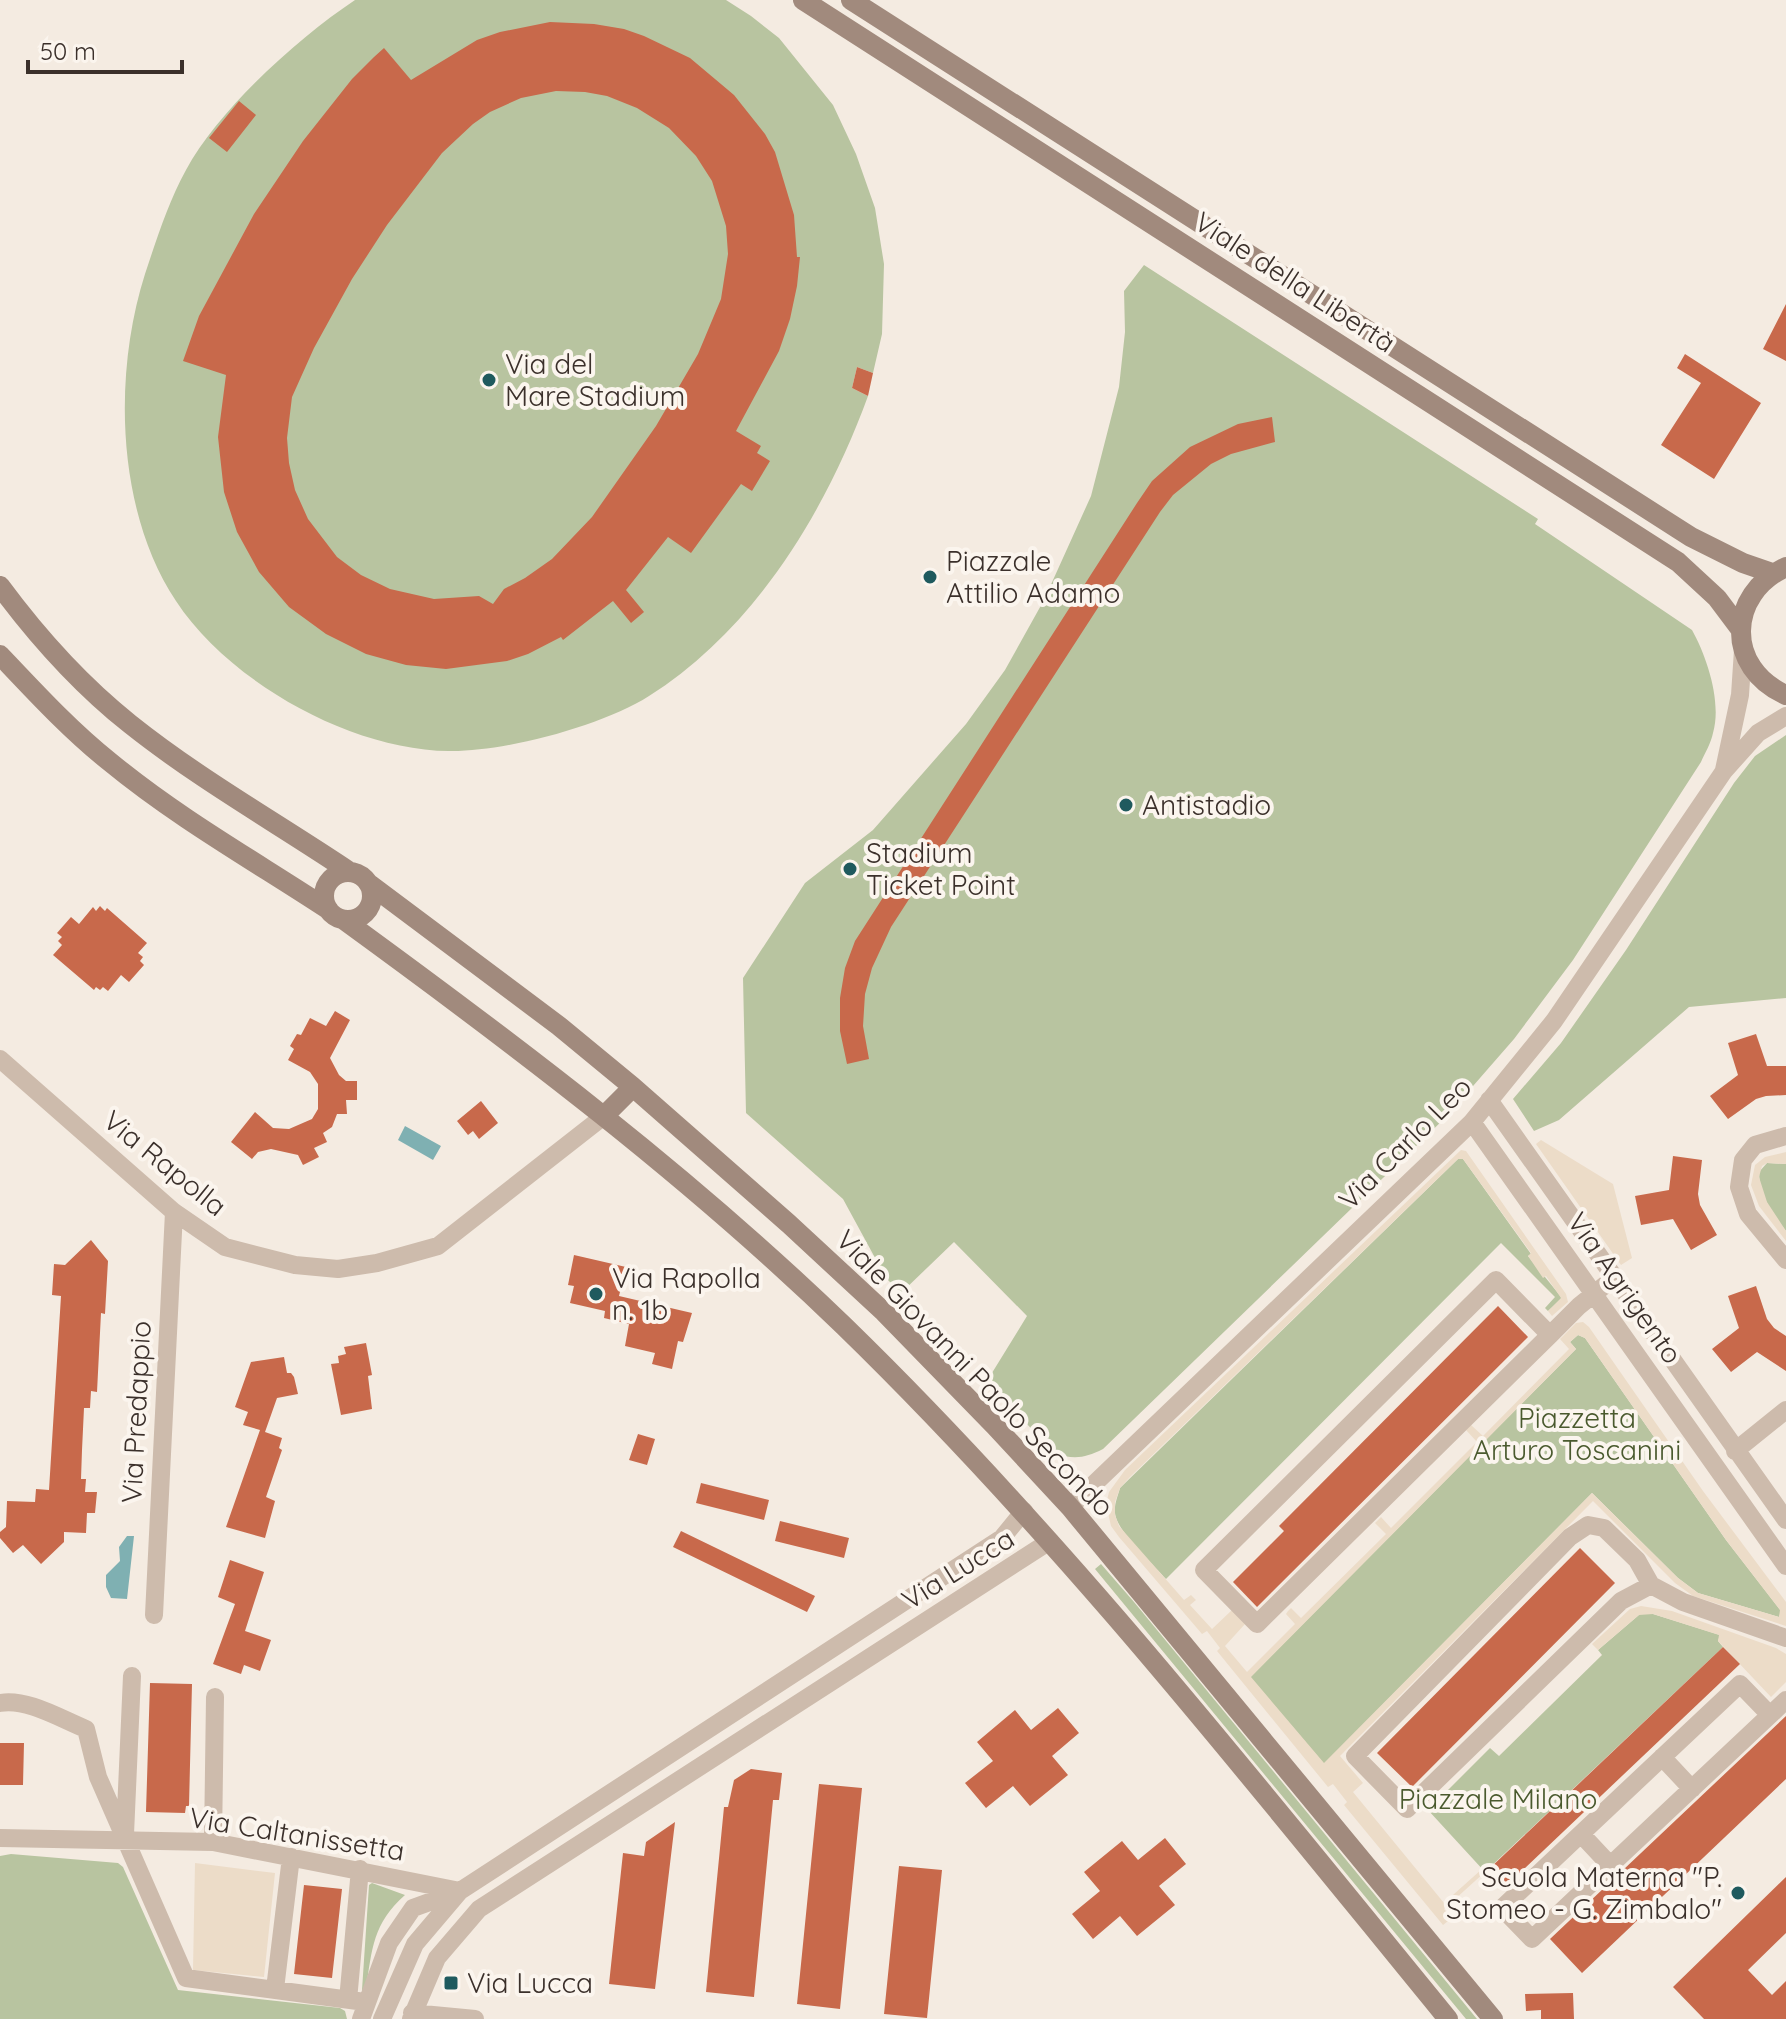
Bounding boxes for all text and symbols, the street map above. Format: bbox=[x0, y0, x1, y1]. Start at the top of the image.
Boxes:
scale bar bbox=[28, 24, 182, 74]
text: 50 m bbox=[40, 36, 96, 66]
street label: Viale della Libertà bbox=[1188, 204, 1402, 360]
place label: Via del Mare Stadium bbox=[505, 346, 685, 413]
marker: Via del Mare Stadium bbox=[480, 371, 498, 389]
place label: Piazzale Attilio Adamo bbox=[946, 543, 1120, 610]
marker: Piazzale Attilio Adamo bbox=[921, 568, 939, 586]
place label: Antistadio bbox=[1142, 787, 1271, 822]
marker: Antistadio bbox=[1117, 796, 1135, 814]
place label: Stadium Ticket Point bbox=[866, 835, 1016, 902]
marker: Stadium Ticket Point bbox=[841, 860, 859, 878]
street label: Via Carlo Leo bbox=[1331, 1069, 1478, 1216]
street label: Via Rapolla bbox=[96, 1102, 234, 1223]
street label: Via Agrigento bbox=[1560, 1205, 1690, 1370]
street label: Viale Giovanni Paolo Secondo bbox=[829, 1222, 1122, 1523]
place label: Via Rapolla n. 1b bbox=[612, 1260, 761, 1327]
marker: Via Rapolla n. 1b bbox=[587, 1285, 605, 1303]
street label: Via Predappio bbox=[113, 1320, 158, 1504]
park label: Piazzetta Arturo Toscanini bbox=[1473, 1400, 1681, 1467]
street label: Via Lucca bbox=[895, 1520, 1020, 1617]
park label: Piazzale Milano bbox=[1399, 1781, 1597, 1816]
street label: Via Caltanissetta bbox=[187, 1799, 407, 1868]
place label: Scuola Materna "P. Stomeo - G. Zimbalo" bbox=[1446, 1859, 1722, 1926]
marker: Scuola Materna "P. Stomeo - G. Zimbalo" bbox=[1729, 1884, 1747, 1902]
place label: Via Lucca bbox=[467, 1965, 593, 2000]
marker: Via Lucca bbox=[442, 1974, 460, 1992]

